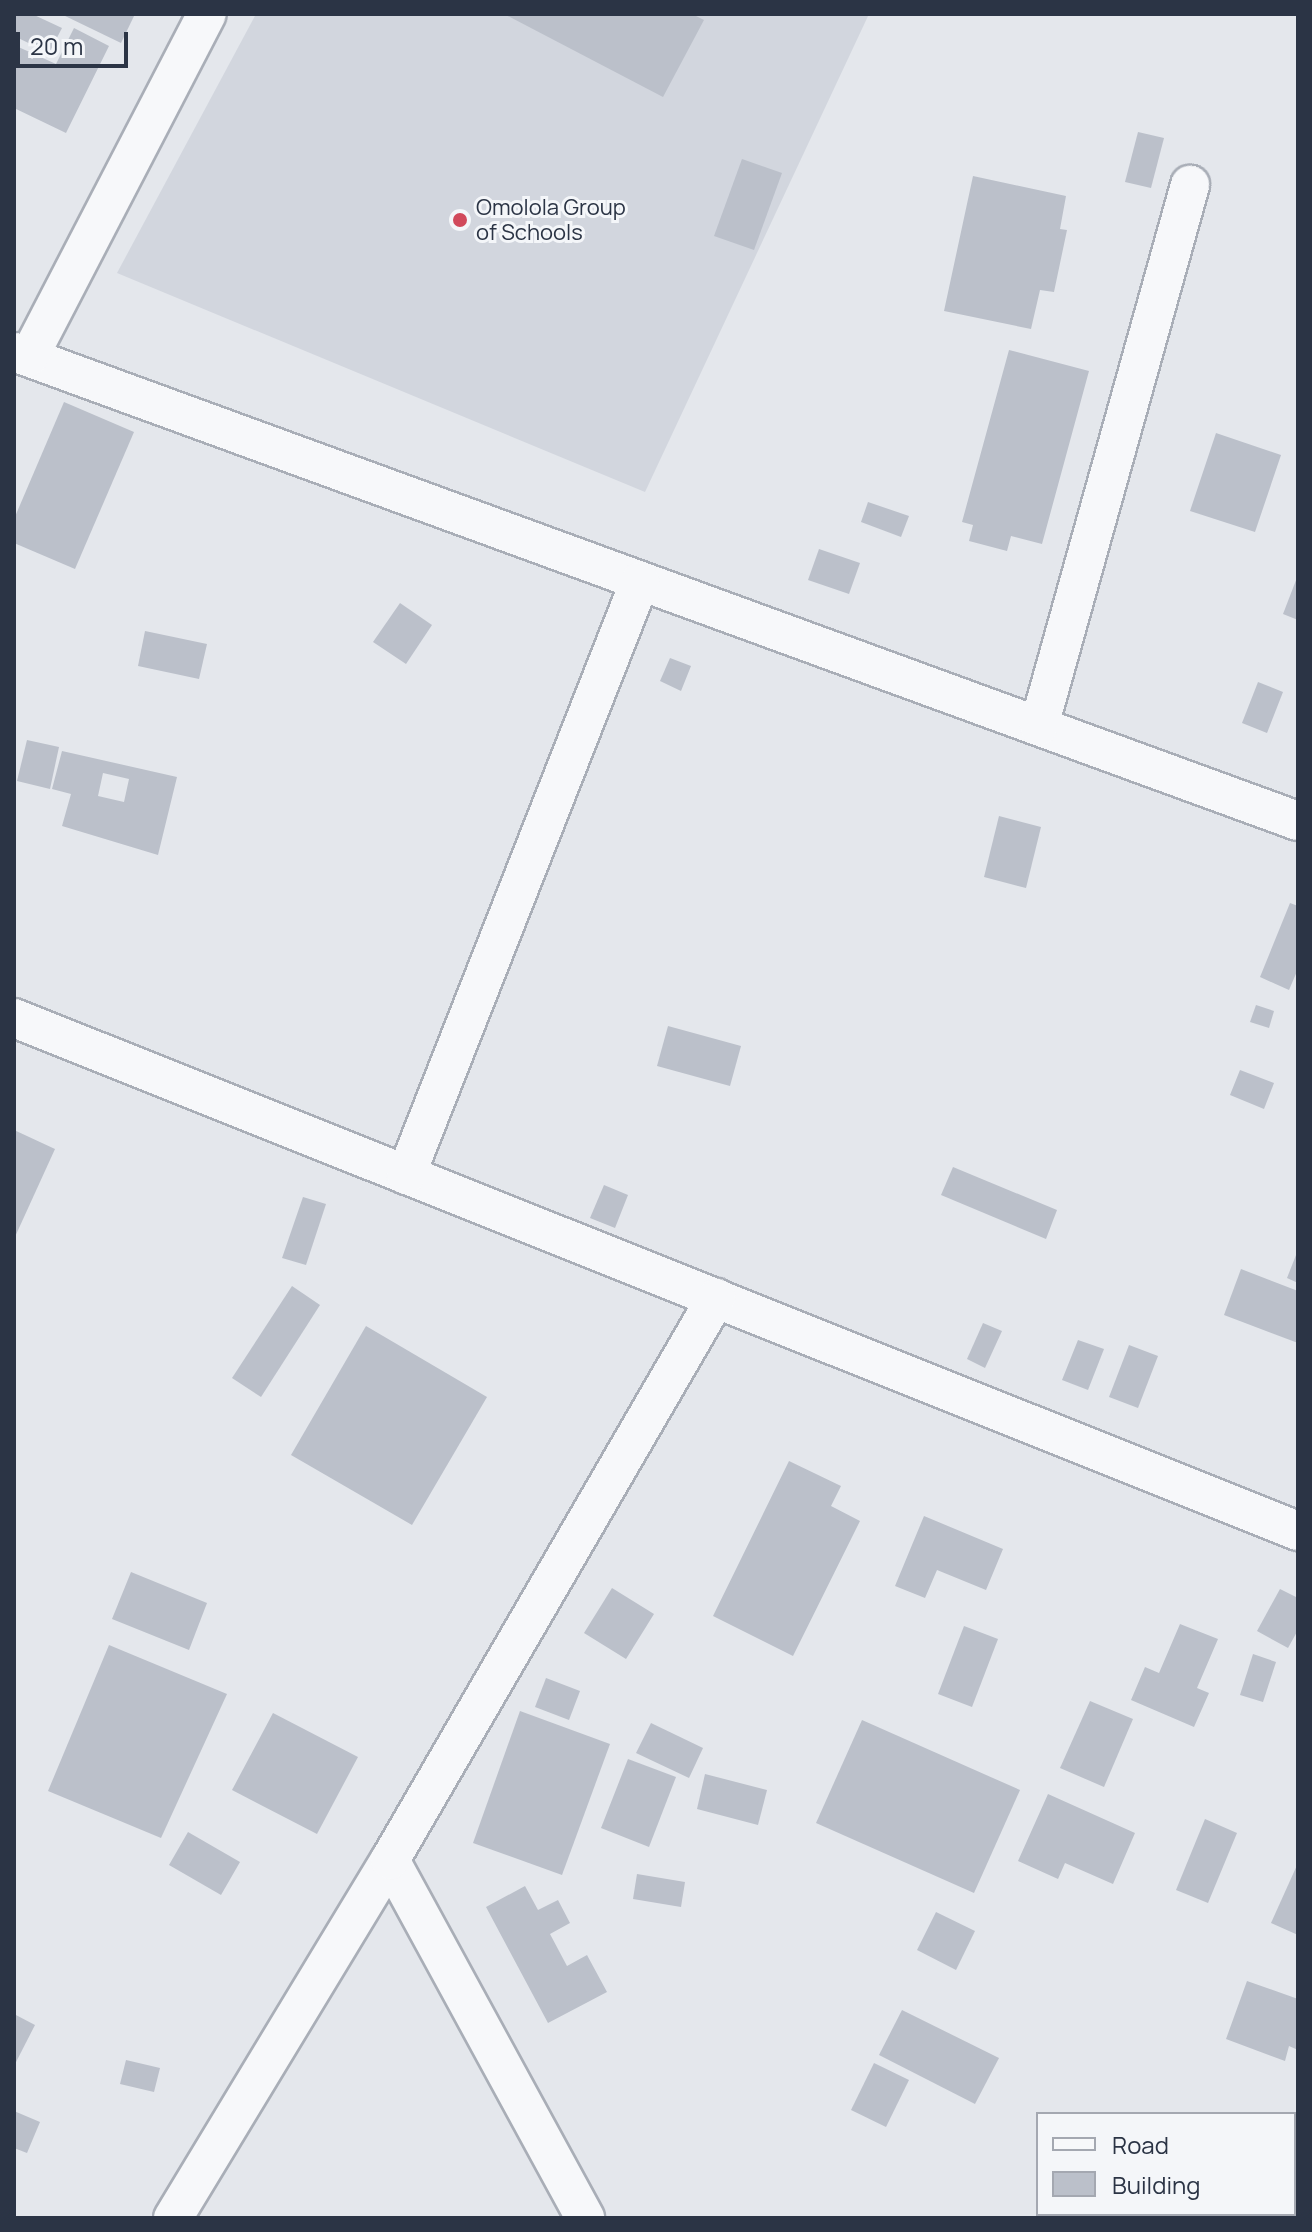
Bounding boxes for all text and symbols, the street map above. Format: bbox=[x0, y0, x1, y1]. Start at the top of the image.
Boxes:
scale bar bbox=[20, 16, 132, 66]
text: 20 m bbox=[30, 29, 83, 62]
place label: Omolola Group of Schools bbox=[476, 194, 626, 246]
marker: Omolola Group of Schools bbox=[451, 211, 469, 229]
legend bbox=[1036, 2112, 1296, 2216]
text: Road bbox=[1112, 2128, 1169, 2161]
text: Building bbox=[1112, 2168, 1200, 2201]

